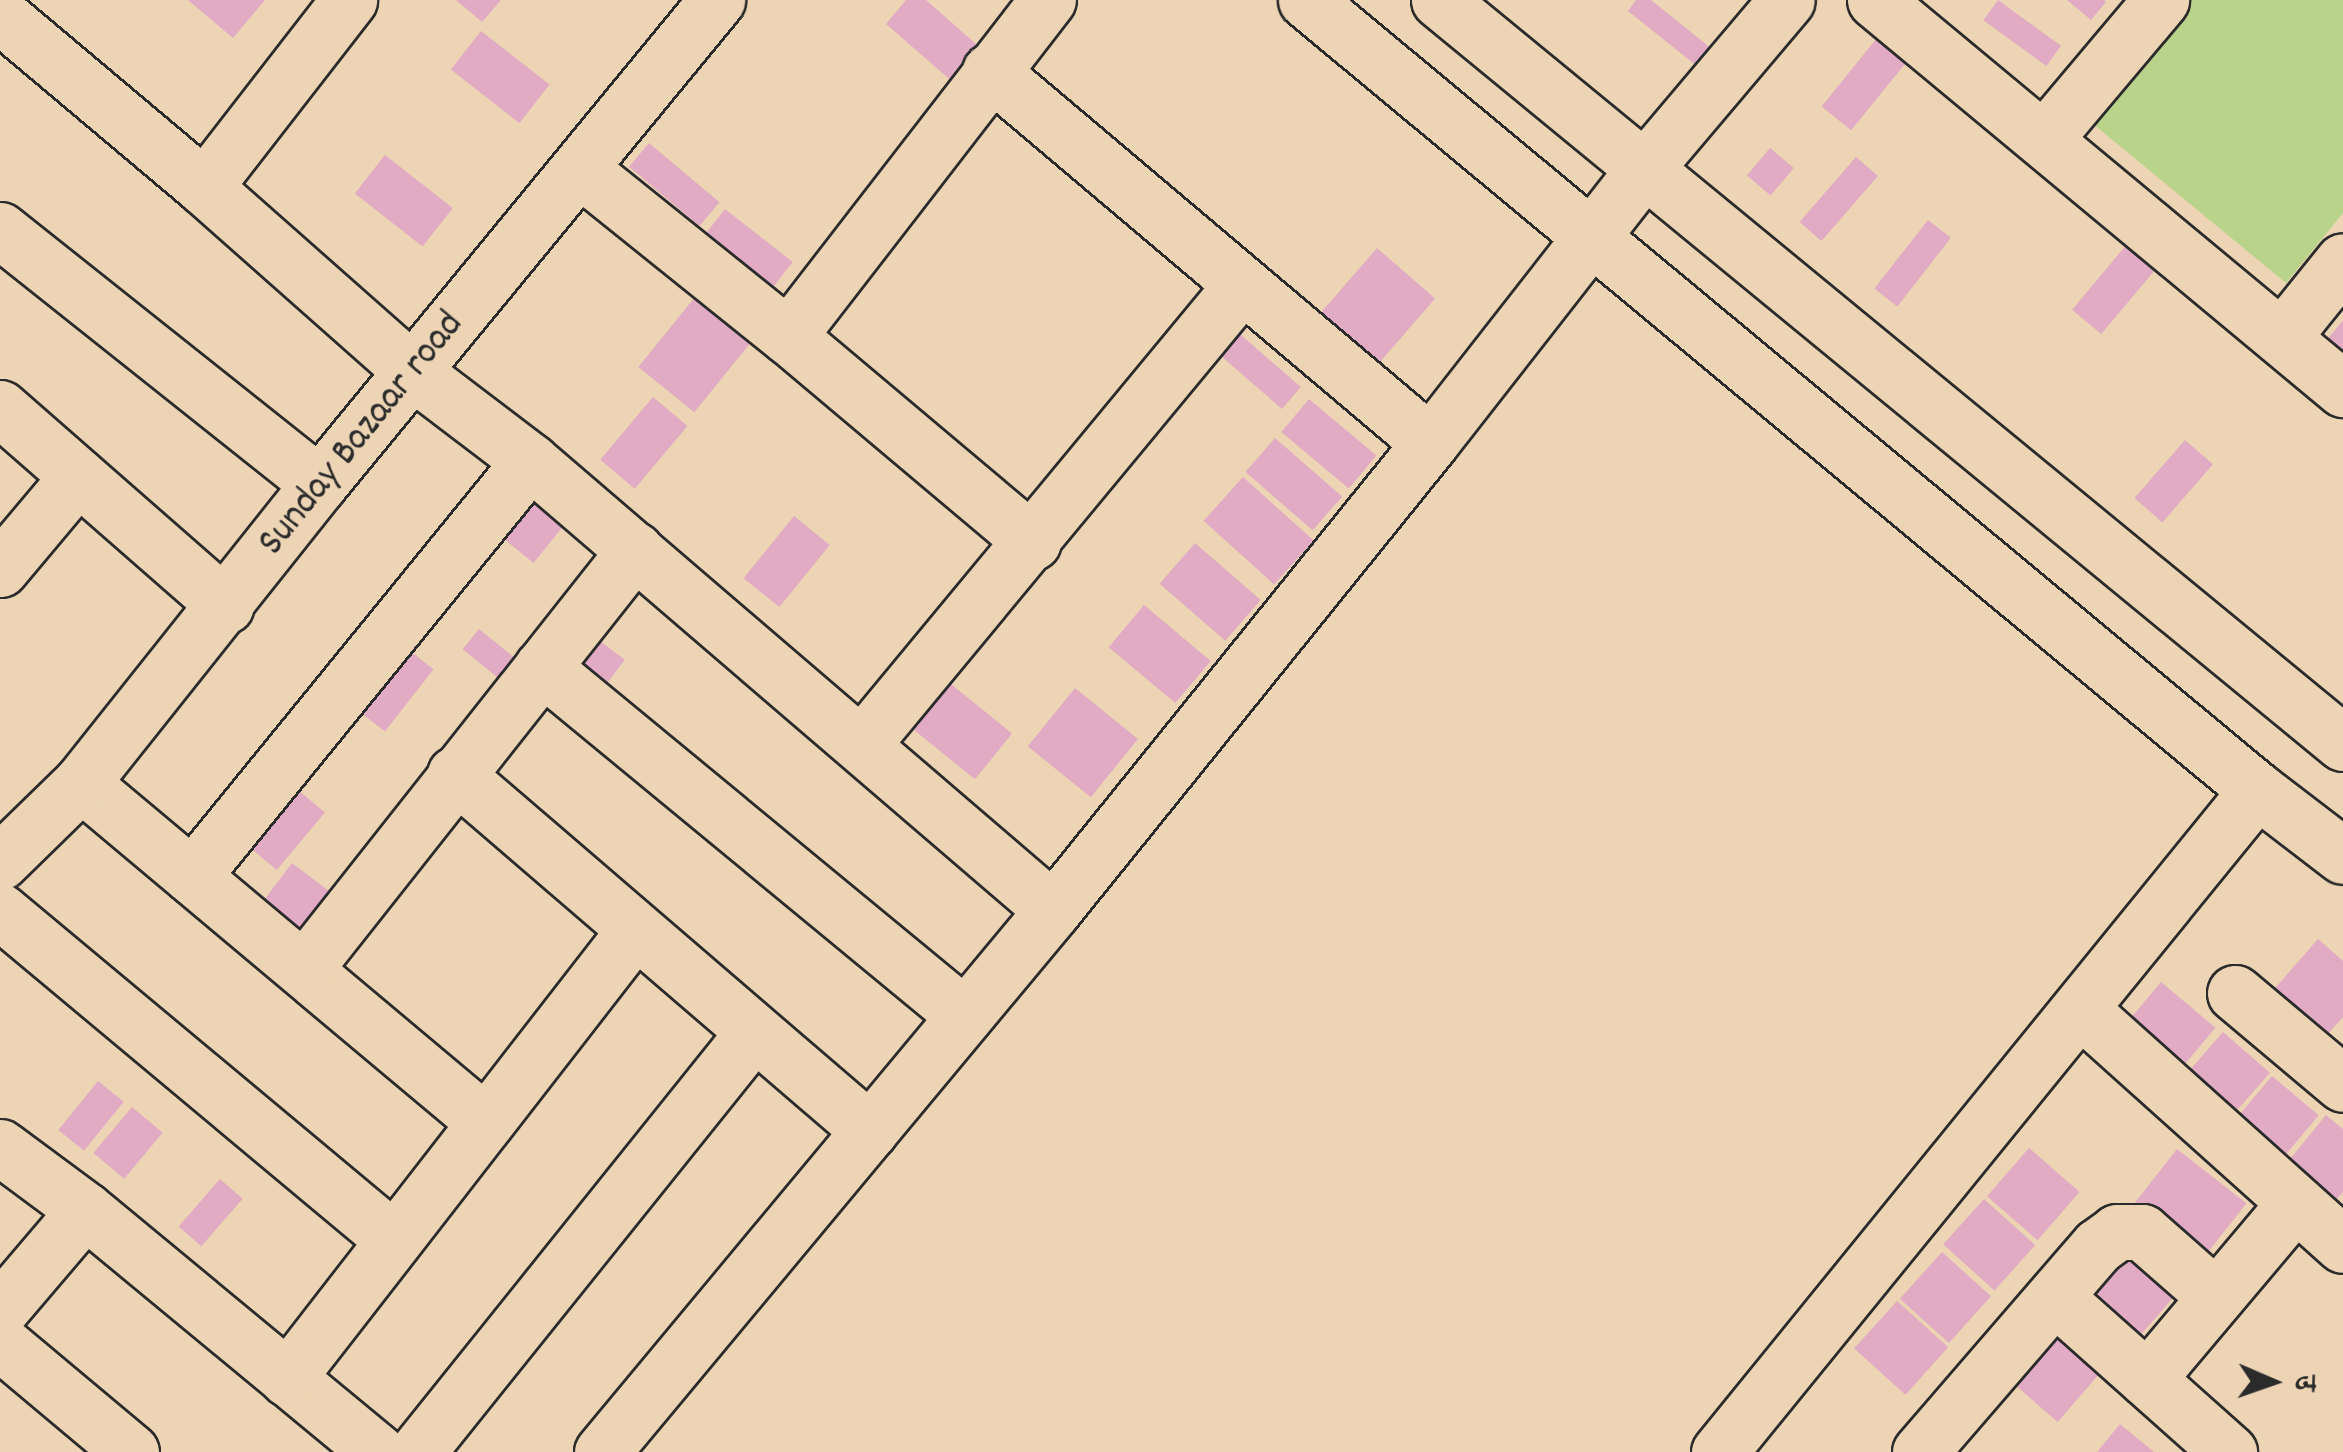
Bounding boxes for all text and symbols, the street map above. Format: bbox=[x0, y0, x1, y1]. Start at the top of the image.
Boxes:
street label: Sunday Bazaar road bbox=[250, 303, 476, 567]
north arrow bbox=[2223, 1332, 2323, 1432]
text: उ bbox=[2283, 1374, 2323, 1392]

